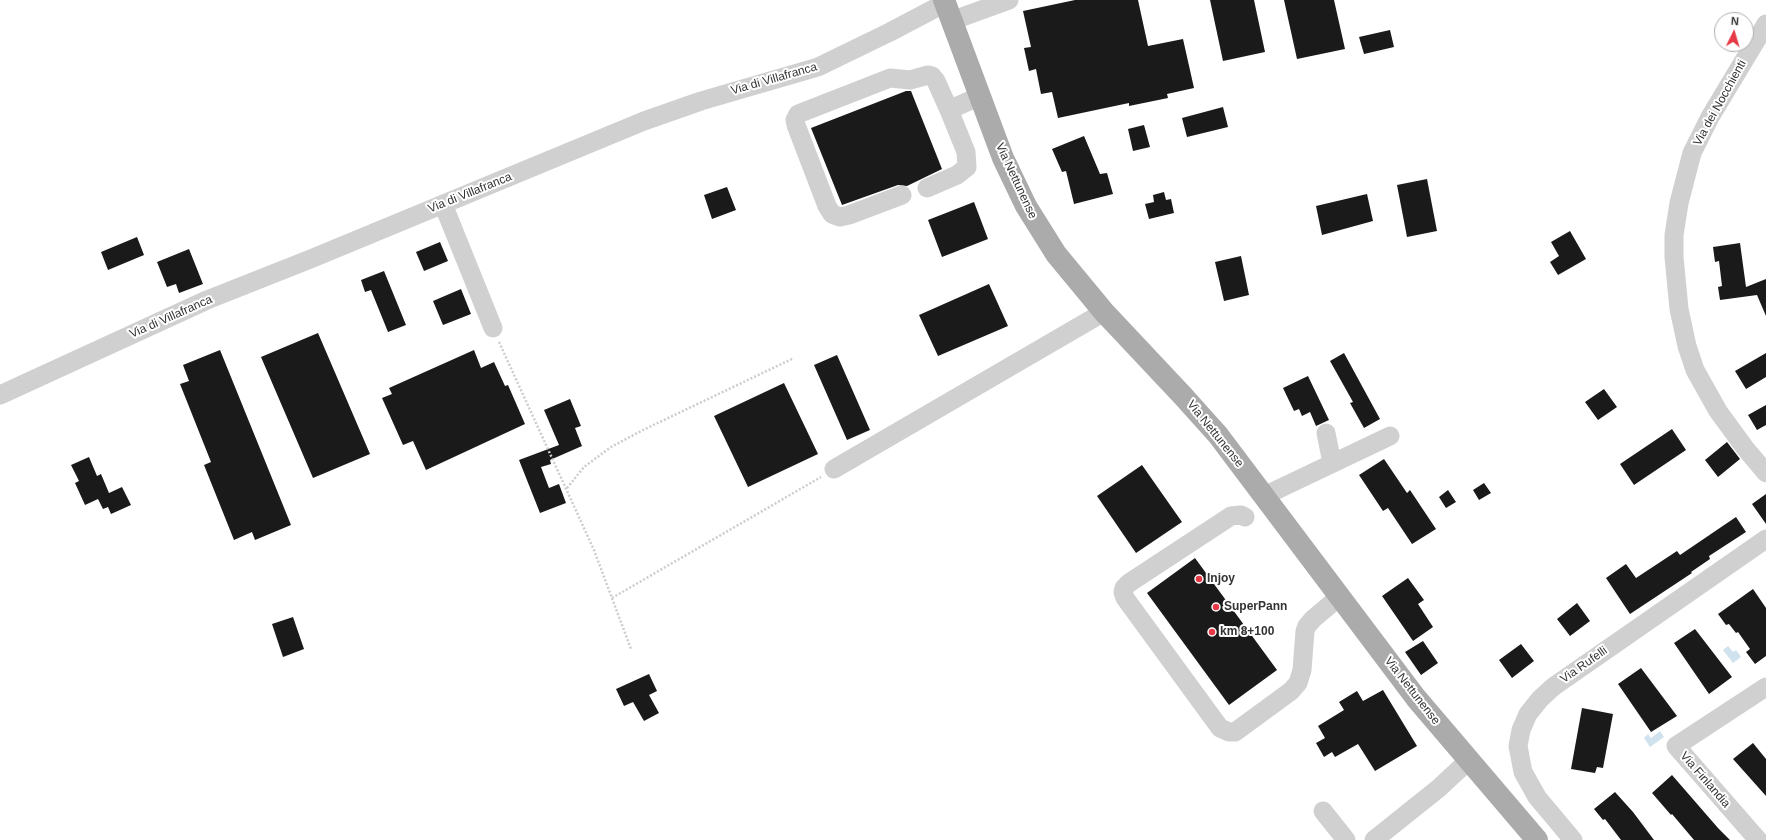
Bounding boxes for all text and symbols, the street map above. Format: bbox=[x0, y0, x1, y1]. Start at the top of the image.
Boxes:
north arrow bbox=[1714, 12, 1754, 52]
text: N bbox=[1730, 15, 1739, 27]
street label: Via dei Nocchienti bbox=[1690, 58, 1750, 148]
street label: Via di Villafranca bbox=[729, 60, 819, 98]
street label: Via Nettunense bbox=[992, 141, 1040, 221]
street label: Via di Villafranca bbox=[426, 170, 514, 216]
street label: Via di Villafranca bbox=[127, 292, 215, 342]
street label: Via Nettunense bbox=[1184, 398, 1246, 470]
place label: Injoy bbox=[1207, 572, 1235, 586]
marker: Injoy bbox=[1194, 574, 1204, 584]
place label: SuperPann bbox=[1224, 600, 1287, 614]
marker: SuperPann bbox=[1211, 602, 1221, 612]
place label: km 8+100 bbox=[1220, 625, 1274, 639]
marker: km 8+100 bbox=[1207, 627, 1217, 637]
street label: Via Rufelli bbox=[1558, 644, 1610, 686]
street label: Via Nettunense bbox=[1381, 654, 1443, 728]
street label: Via Finlandia bbox=[1677, 749, 1733, 811]

